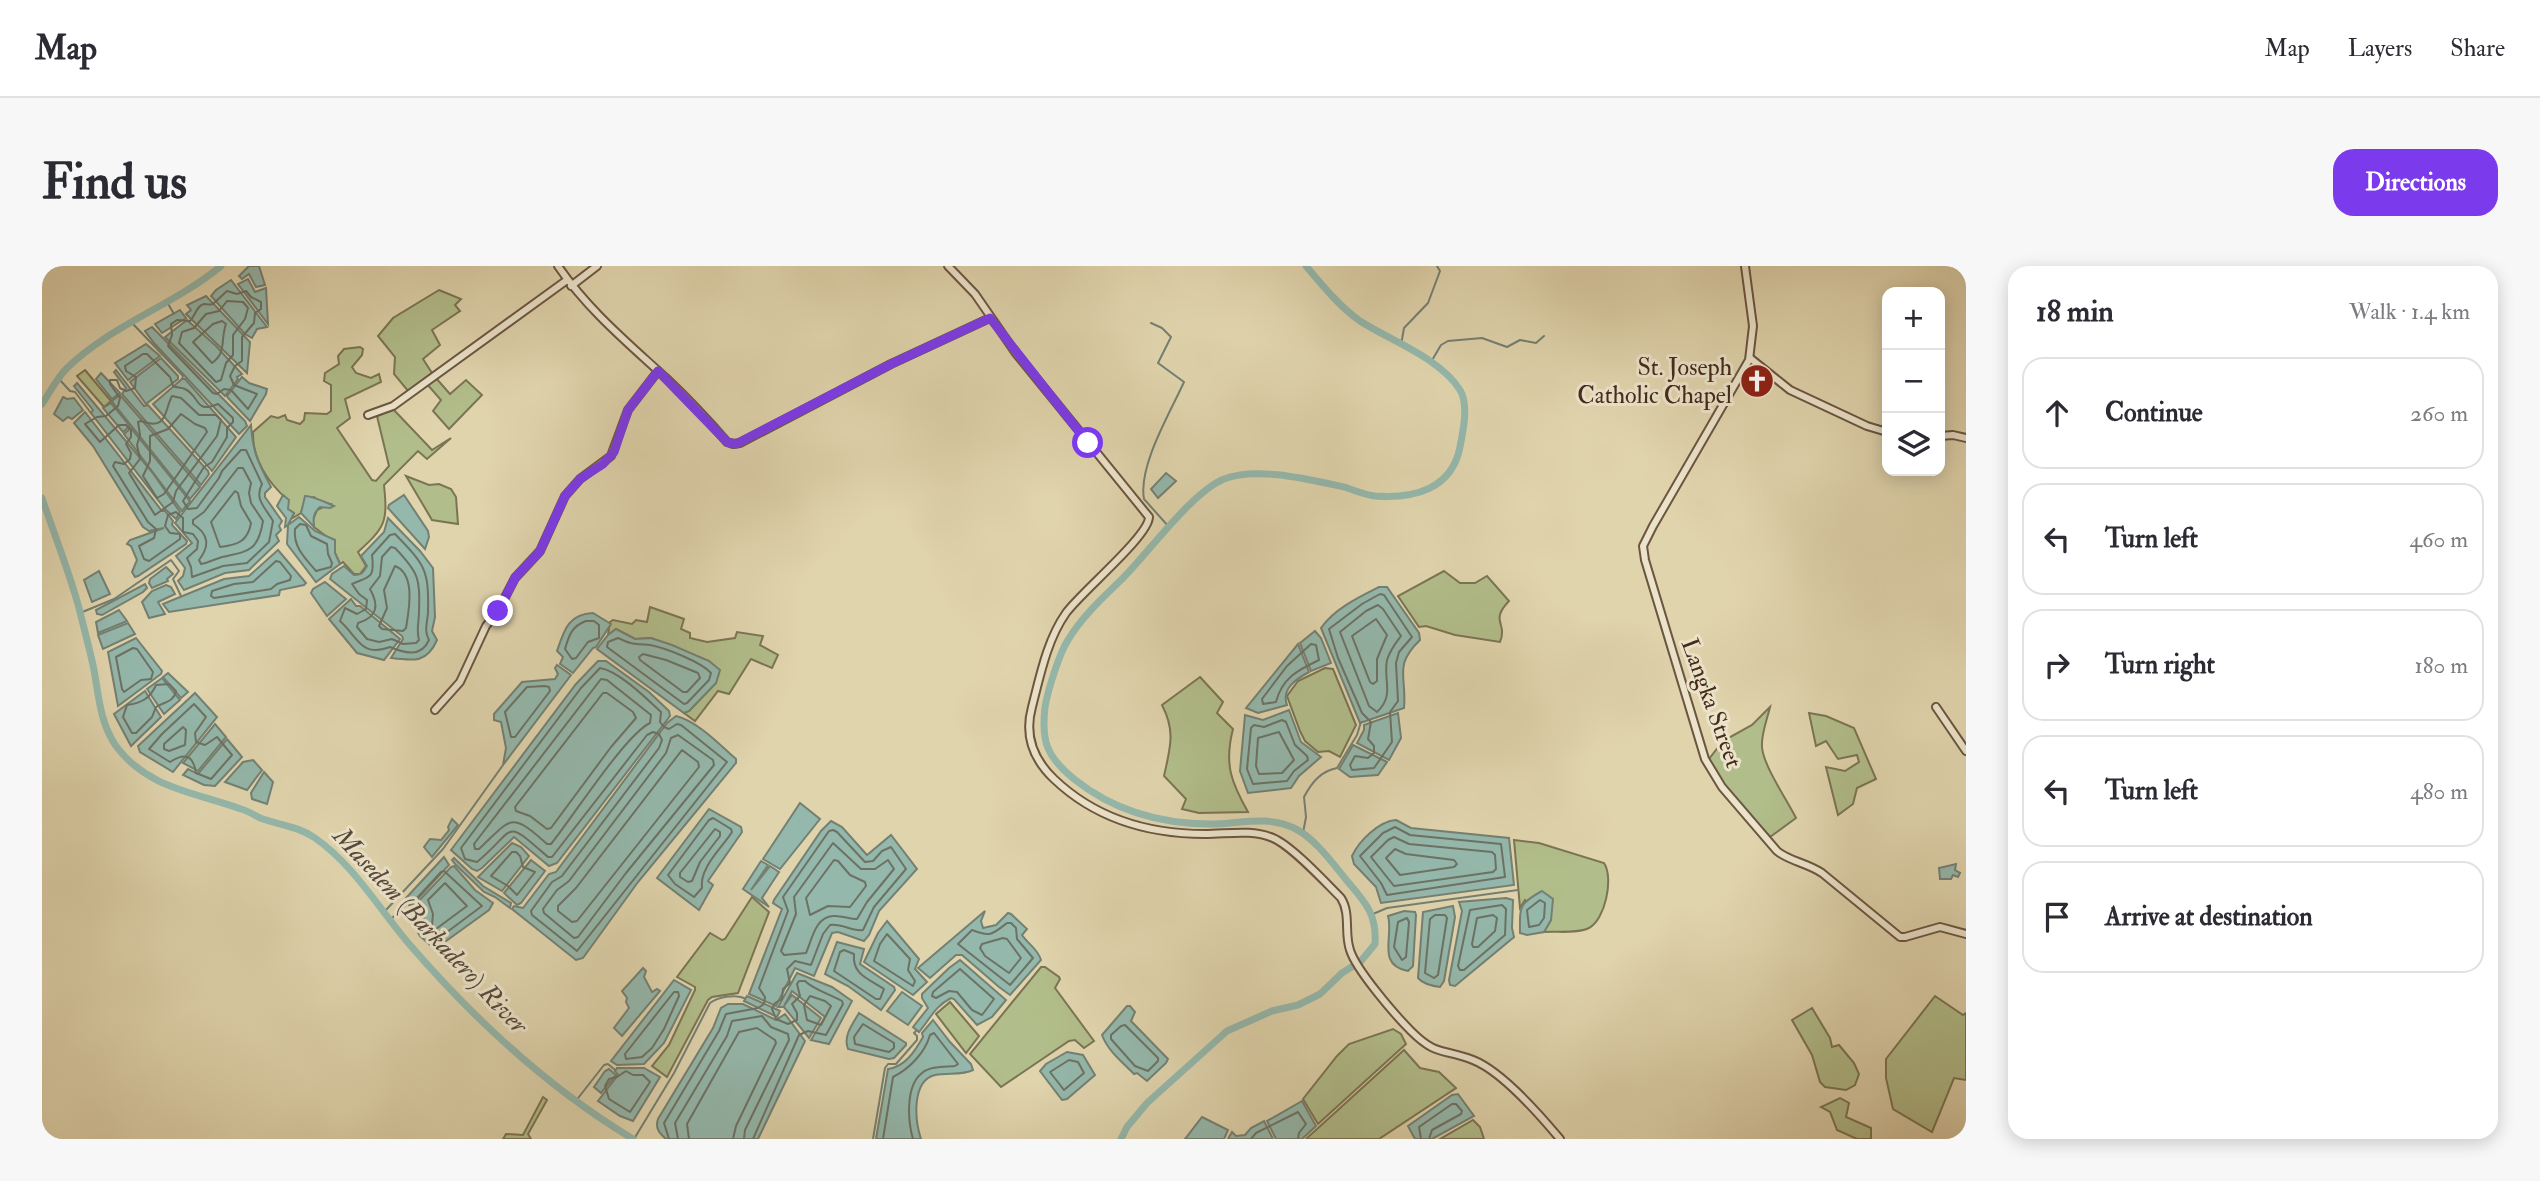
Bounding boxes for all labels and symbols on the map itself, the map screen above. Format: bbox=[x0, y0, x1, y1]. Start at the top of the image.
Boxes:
place label: St. Joseph Catholic Chapel bbox=[1577, 352, 1732, 411]
church icon: St. Joseph Catholic Chapel bbox=[1738, 362, 1776, 400]
route start bbox=[1072, 427, 1103, 458]
route end bbox=[482, 595, 513, 626]
street label: Langka Street bbox=[1674, 634, 1749, 772]
water label: Masedem (Barkadero) River bbox=[325, 819, 535, 1042]

